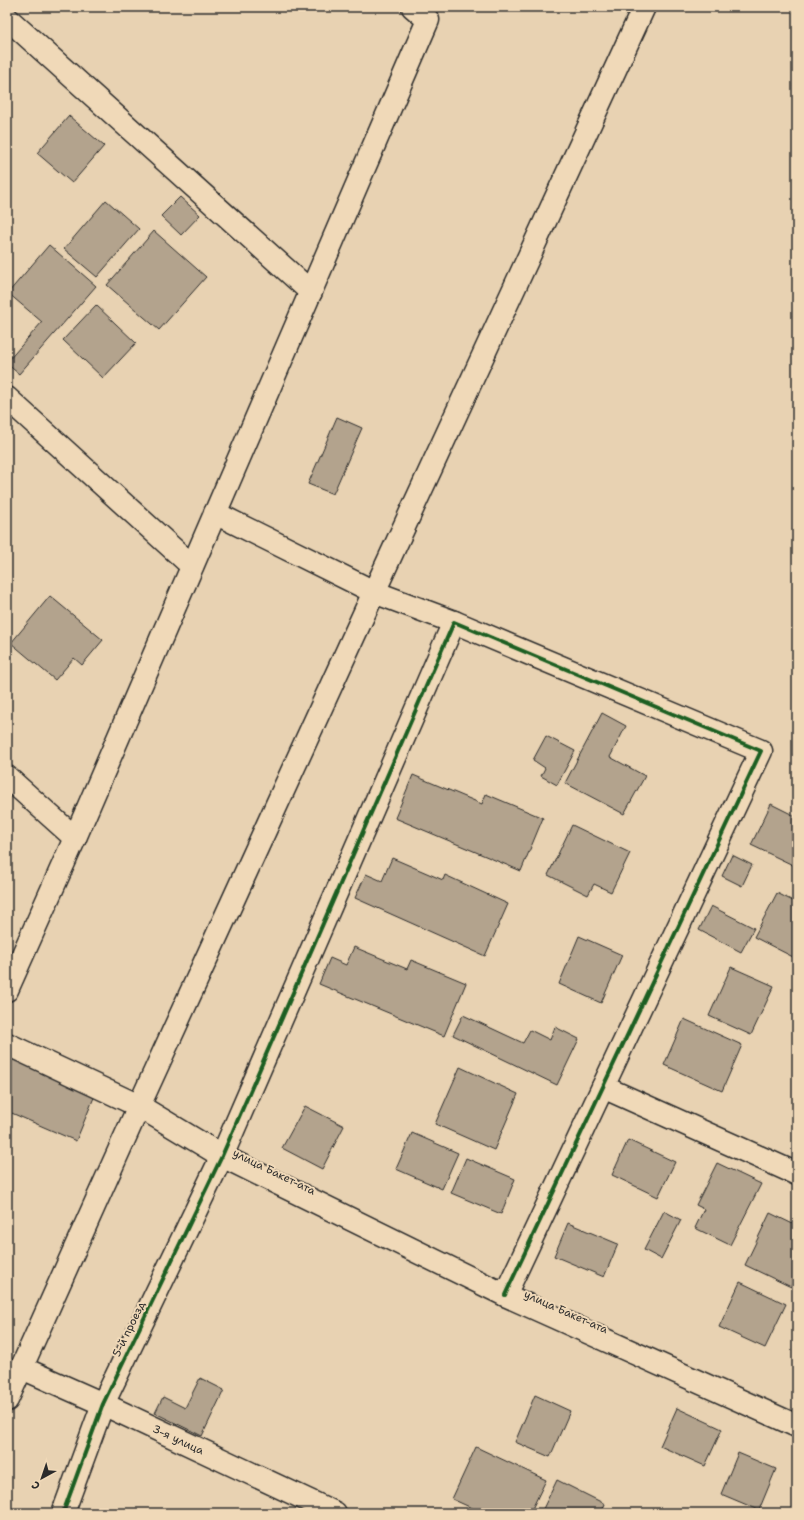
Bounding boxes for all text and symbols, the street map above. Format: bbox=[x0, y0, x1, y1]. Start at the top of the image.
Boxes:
street label: улица Бакет-ата bbox=[230, 1145, 318, 1199]
street label: улица Бакет-ата bbox=[522, 1287, 610, 1337]
street label: 5-й проезд bbox=[109, 1299, 149, 1359]
street label: 3-я улица bbox=[150, 1421, 207, 1458]
north arrow bbox=[22, 1458, 62, 1498]
text: С bbox=[28, 1477, 43, 1493]

